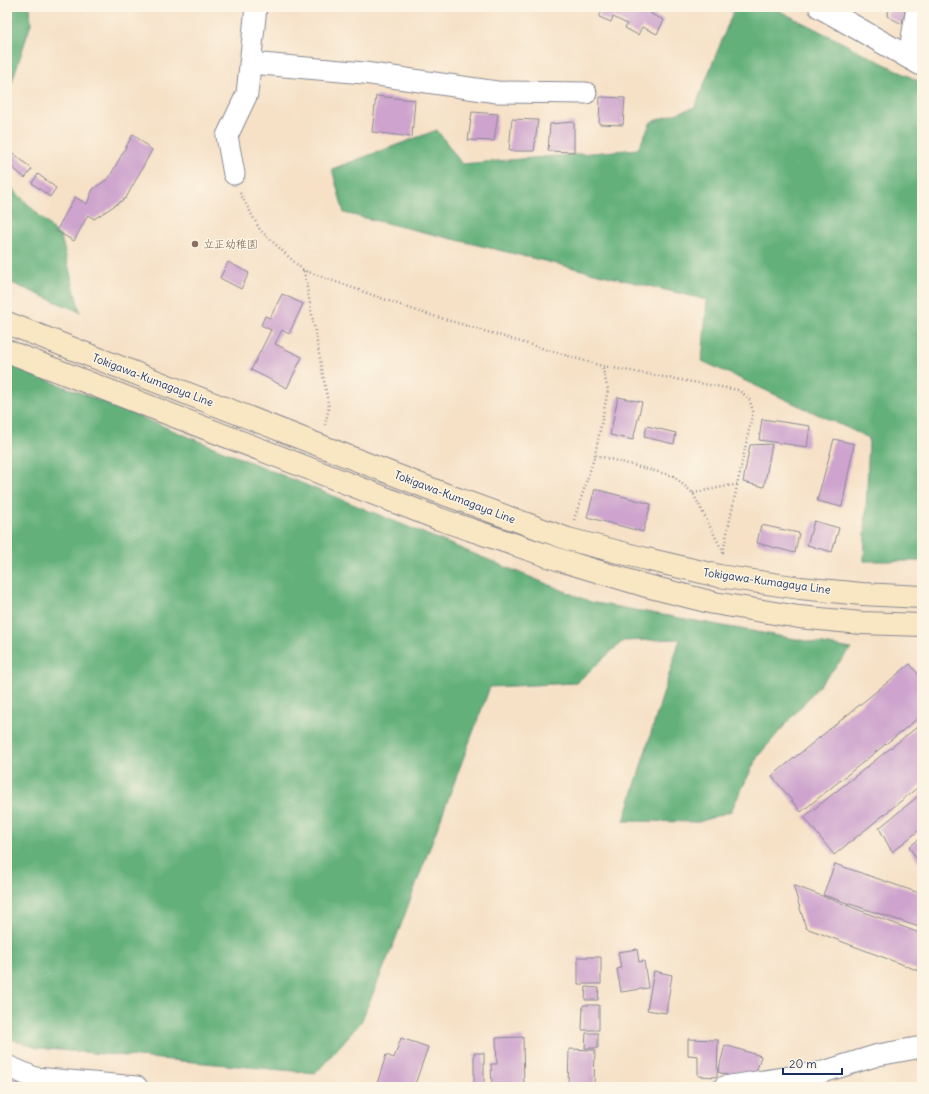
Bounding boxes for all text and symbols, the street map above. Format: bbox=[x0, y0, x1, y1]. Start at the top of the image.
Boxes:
place label: 立正幼稚園 bbox=[203, 237, 258, 251]
marker: 立正幼稚園 bbox=[190, 239, 200, 249]
street label: Tokigawa-Kumagaya Line bbox=[91, 350, 216, 410]
street label: Tokigawa-Kumagaya Line bbox=[393, 467, 518, 527]
street label: Tokigawa-Kumagaya Line bbox=[702, 565, 832, 597]
scale bar bbox=[783, 1050, 842, 1076]
text: 20 m bbox=[789, 1056, 817, 1071]

